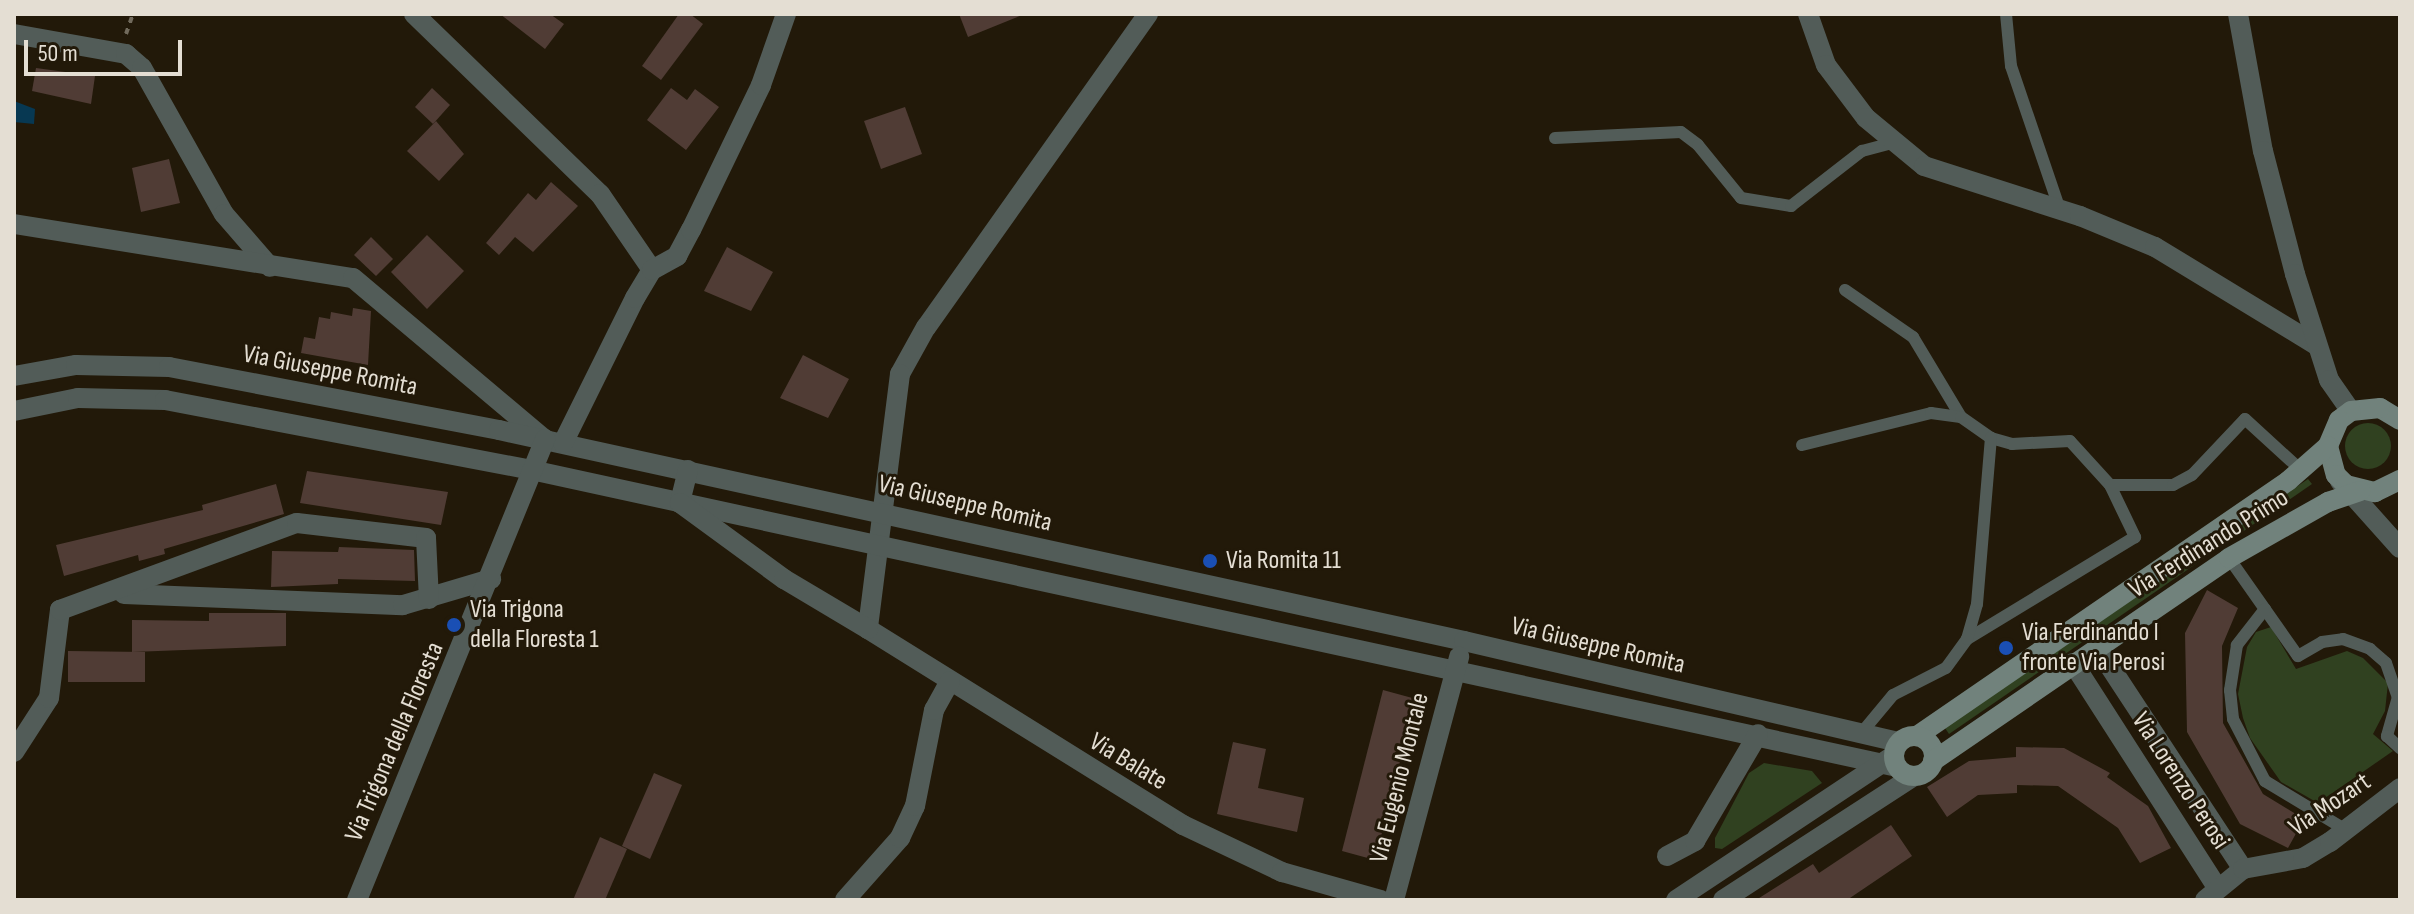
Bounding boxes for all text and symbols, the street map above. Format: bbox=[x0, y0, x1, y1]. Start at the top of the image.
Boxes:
scale bar bbox=[28, 24, 186, 74]
text: 50 m bbox=[38, 39, 78, 68]
street label: Via Giuseppe Romita bbox=[240, 339, 420, 403]
street label: Via Giuseppe Romita bbox=[875, 469, 1055, 539]
street label: Via Ferdinando Primo bbox=[2124, 483, 2294, 605]
place label: Via Romita 11 bbox=[1226, 545, 1341, 577]
marker: Via Romita 11 bbox=[1201, 552, 1219, 570]
place label: Via Trigona della Floresta 1 bbox=[470, 594, 598, 656]
street label: Via Giuseppe Romita bbox=[1508, 611, 1688, 681]
marker: Via Trigona della Floresta 1 bbox=[445, 616, 463, 634]
place label: Via Ferdinando I fronte Via Perosi bbox=[2022, 617, 2165, 678]
street label: Via Trigona della Floresta bbox=[339, 638, 451, 846]
marker: Via Ferdinando I fronte Via Perosi bbox=[1997, 639, 2015, 657]
street label: Via Eugenio Montale bbox=[1364, 690, 1436, 866]
street label: Via Lorenzo Perosi bbox=[2124, 707, 2236, 855]
street label: Via Balate bbox=[1083, 727, 1173, 797]
street label: Via Mozart bbox=[2283, 766, 2377, 844]

